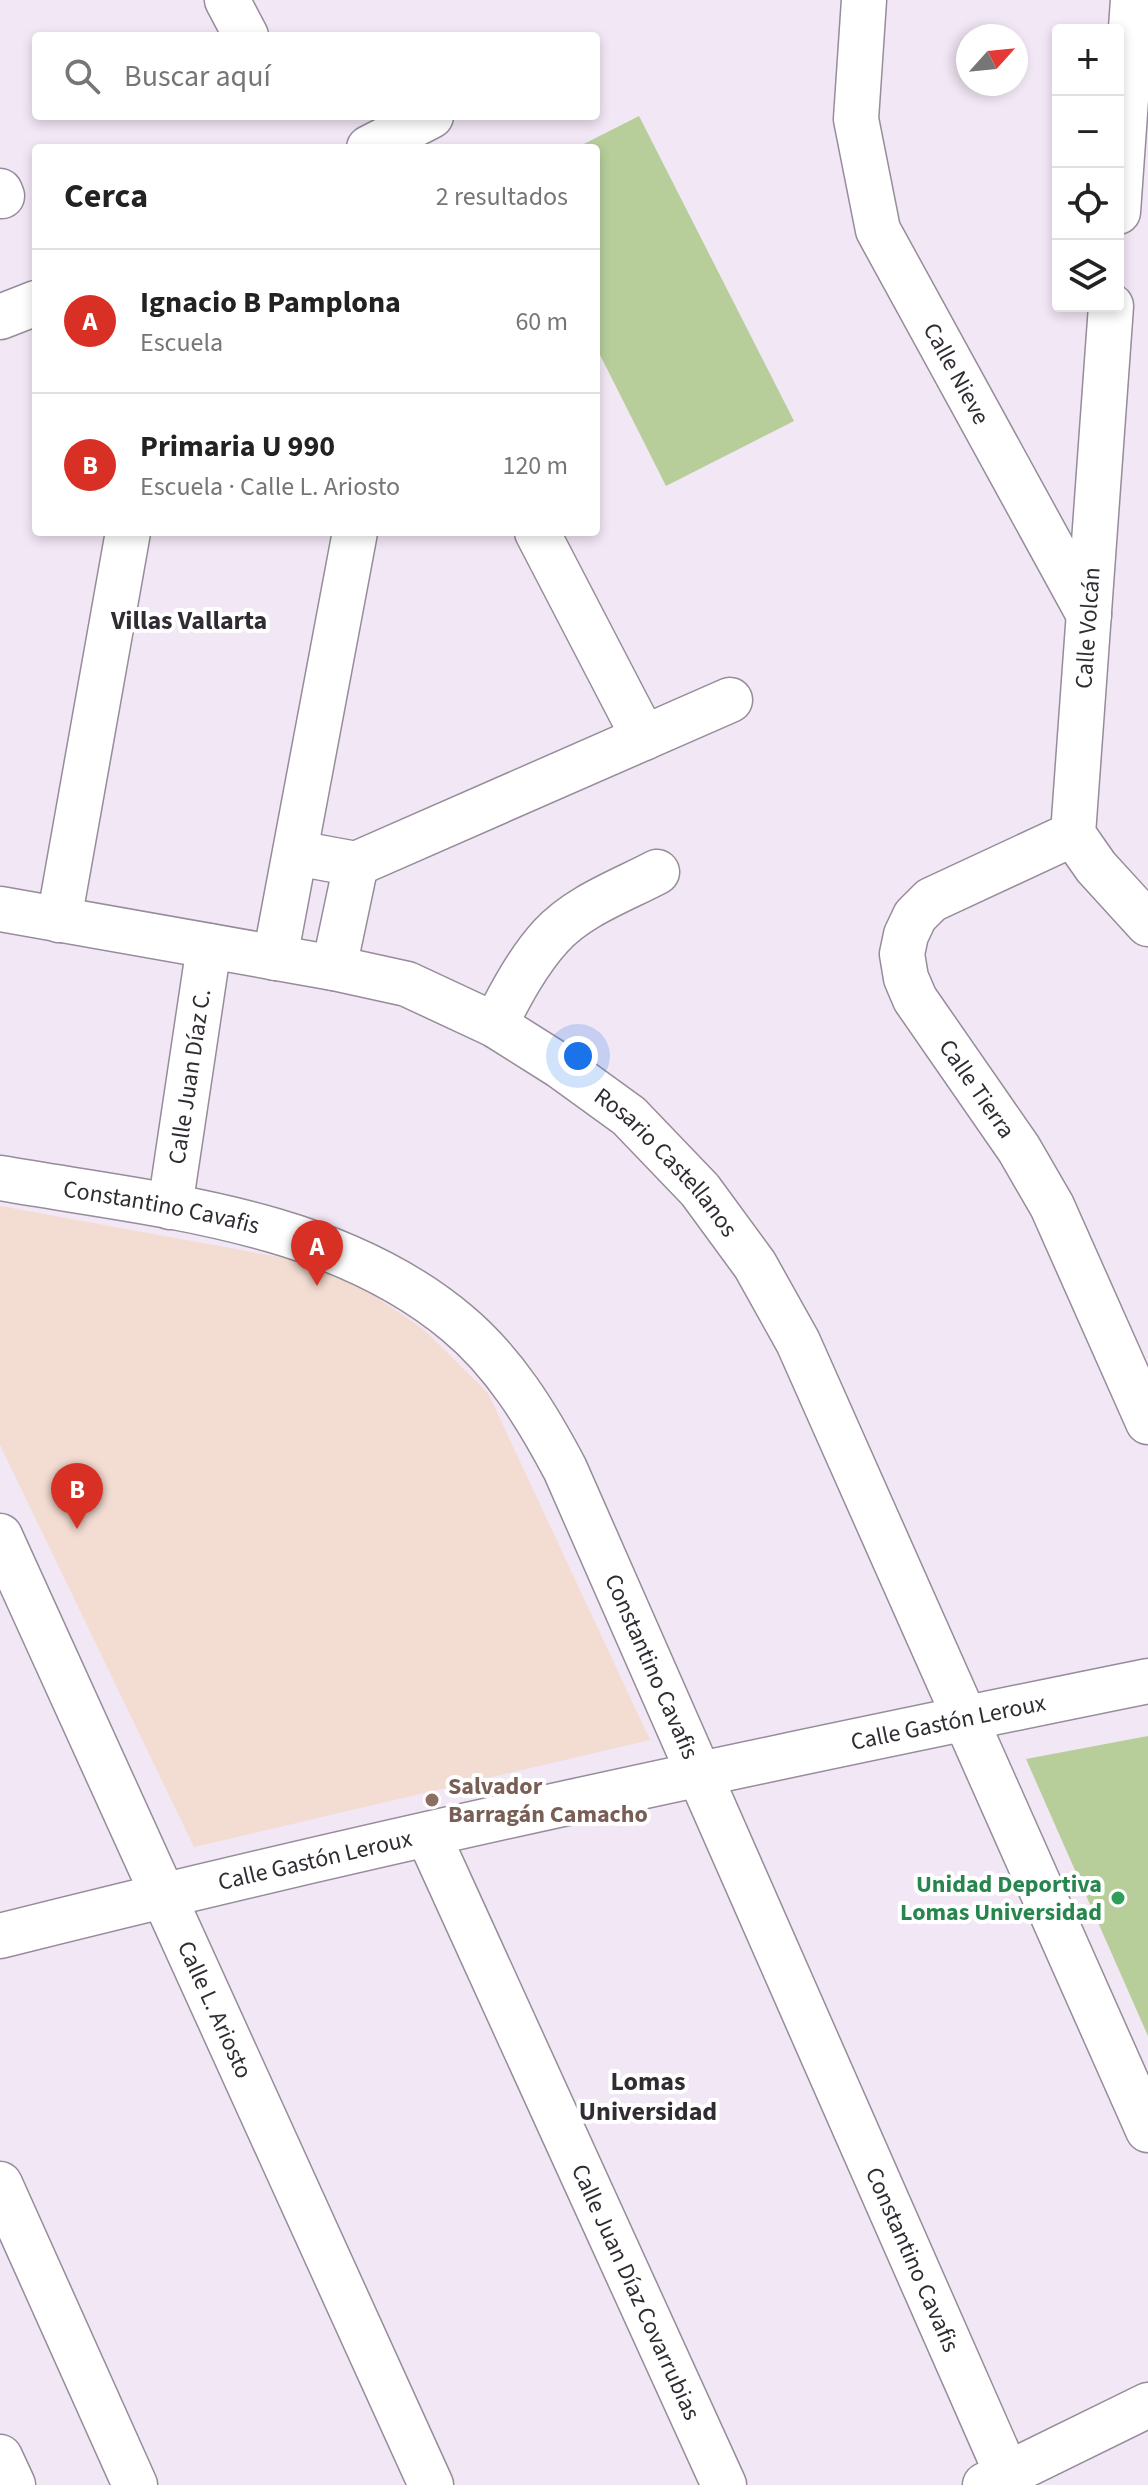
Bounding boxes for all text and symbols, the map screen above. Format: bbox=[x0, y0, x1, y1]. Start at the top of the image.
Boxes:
north arrow bbox=[956, 24, 1028, 96]
map controls bbox=[1052, 24, 1124, 312]
button: + bbox=[1052, 24, 1124, 96]
search box bbox=[32, 32, 600, 120]
icon: search bbox=[60, 54, 104, 98]
text: Buscar aquí bbox=[124, 55, 271, 98]
button: − bbox=[1052, 96, 1124, 168]
button: locate bbox=[1052, 168, 1124, 240]
text: Cerca bbox=[64, 172, 148, 221]
text: 2 resultados bbox=[436, 178, 568, 215]
button: layers bbox=[1052, 240, 1124, 312]
text: Ignacio B Pamplona bbox=[140, 281, 401, 324]
text: A bbox=[83, 303, 97, 340]
text: 60 m bbox=[515, 303, 568, 340]
street label: Calle Nieve bbox=[915, 316, 999, 431]
text: Escuela bbox=[140, 324, 223, 361]
text: Primaria U 990 bbox=[140, 425, 335, 468]
text: B bbox=[82, 447, 98, 484]
text: 120 m bbox=[502, 447, 568, 484]
text: Escuela · Calle L. Ariosto bbox=[140, 468, 400, 505]
street label: Calle Volcán bbox=[1066, 566, 1110, 690]
district label: Villas Vallarta bbox=[110, 602, 267, 639]
street label: Calle Juan Díaz C. bbox=[159, 986, 220, 1167]
street label: Calle Tierra bbox=[930, 1032, 1024, 1145]
your location bbox=[558, 1036, 598, 1076]
street label: Rosario Castellanos bbox=[587, 1079, 746, 1244]
street label: Constantino Cavafis bbox=[61, 1171, 263, 1243]
pin: A bbox=[291, 1220, 343, 1286]
pin: B bbox=[51, 1463, 103, 1529]
street label: Constantino Cavafis bbox=[596, 1568, 708, 1764]
street label: Calle Gastón Leroux bbox=[847, 1685, 1049, 1759]
place label: Salvador Barragán Camacho bbox=[448, 1769, 648, 1832]
marker: Salvador Barragán Camacho bbox=[423, 1791, 441, 1809]
street label: Calle Gastón Leroux bbox=[214, 1821, 416, 1900]
place label: Unidad Deportiva Lomas Universidad bbox=[900, 1867, 1102, 1930]
marker: Unidad Deportiva Lomas Universidad bbox=[1109, 1889, 1127, 1907]
street label: Calle L. Ariosto bbox=[169, 1935, 262, 2084]
district label: Lomas Universidad bbox=[579, 2063, 717, 2130]
street label: Calle Juan Díaz Covarrubias bbox=[563, 2158, 710, 2426]
street label: Constantino Cavafis bbox=[857, 2161, 969, 2358]

